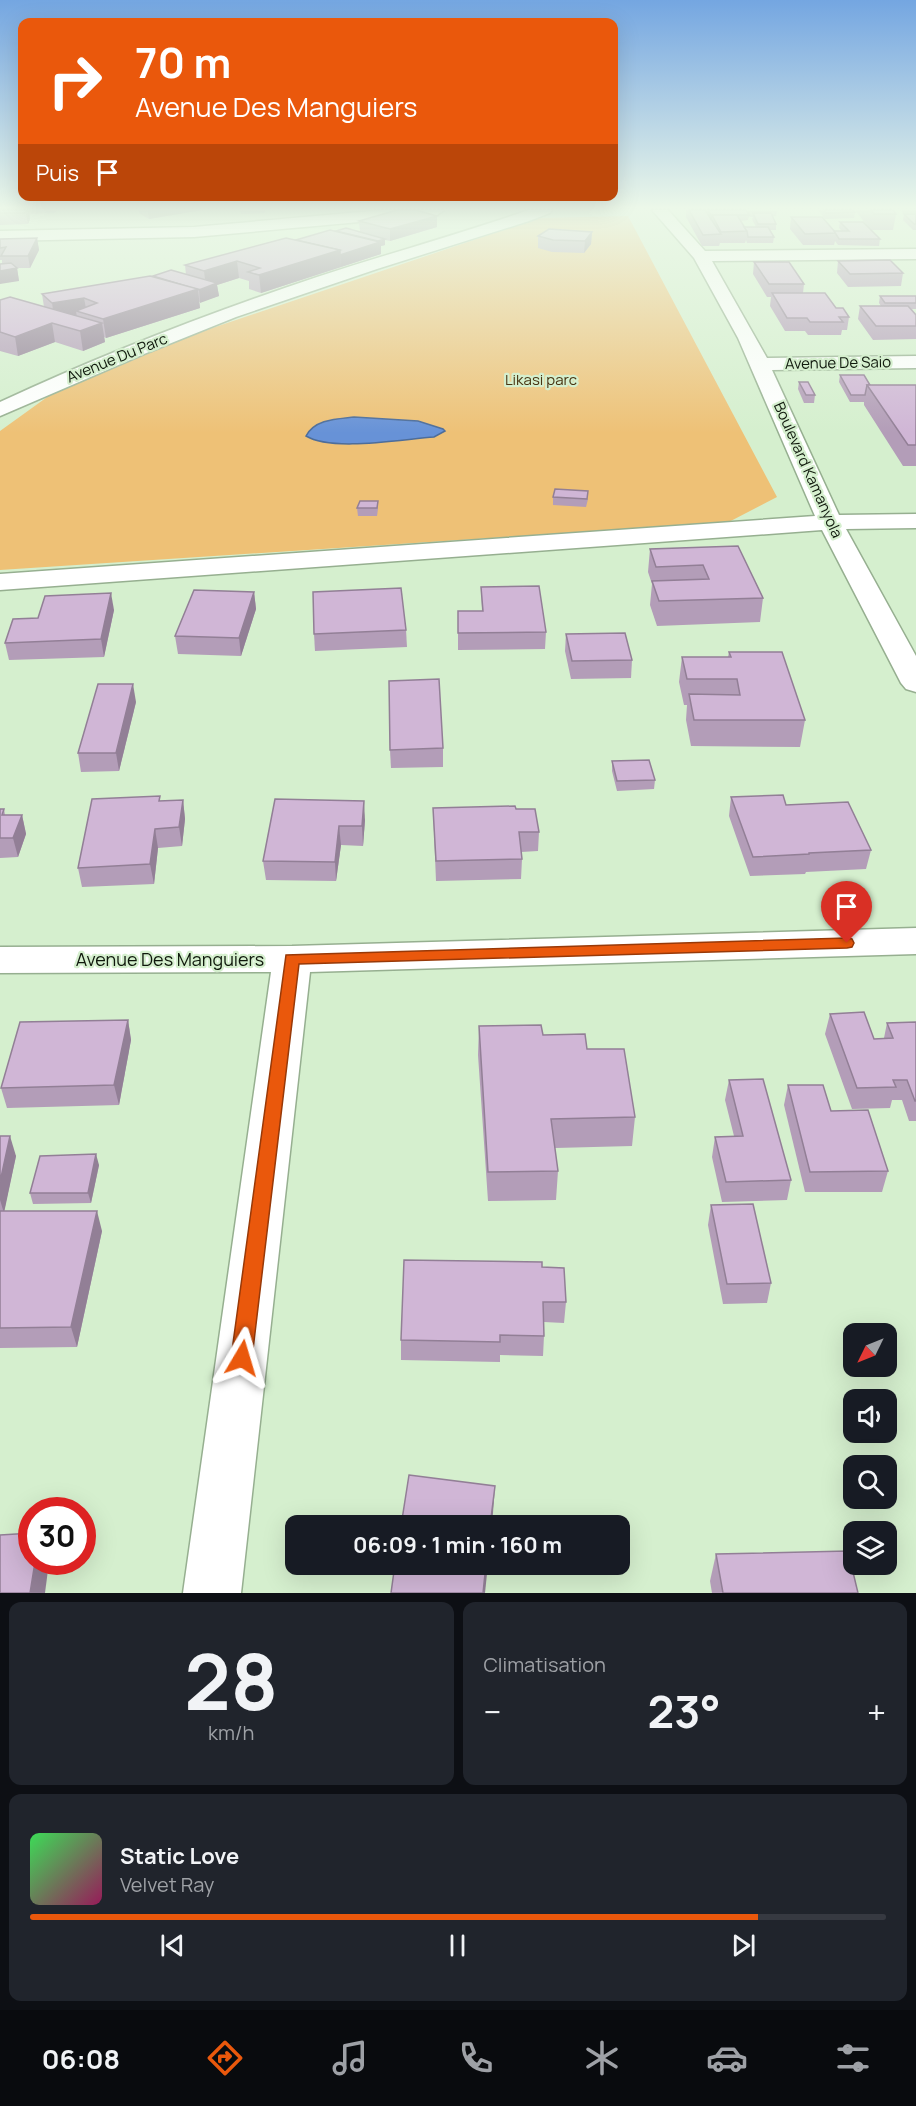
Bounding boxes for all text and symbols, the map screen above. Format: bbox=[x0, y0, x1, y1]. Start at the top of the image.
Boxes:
text: 70 m bbox=[135, 33, 231, 91]
icon: right bbox=[36, 42, 114, 120]
text: Avenue Des Manguiers bbox=[135, 88, 418, 125]
icon: arrive bbox=[91, 156, 124, 189]
text: Puis bbox=[36, 158, 79, 188]
street label: Avenue Du Parc bbox=[63, 328, 170, 387]
street label: Avenue De Saio bbox=[785, 351, 891, 374]
park label: Likasi parc bbox=[505, 369, 577, 390]
street label: Boulevard Kamanyola bbox=[769, 398, 848, 541]
pin bbox=[821, 881, 872, 943]
icon: arrive bbox=[830, 890, 863, 923]
street label: Avenue Des Manguiers bbox=[76, 947, 264, 971]
north arrow bbox=[843, 1323, 897, 1377]
map controls bbox=[843, 1323, 897, 1575]
position arrow bbox=[210, 1326, 274, 1390]
button: sound bbox=[843, 1389, 897, 1443]
button: search bbox=[843, 1455, 897, 1509]
speed limit sign: 30 bbox=[18, 1497, 96, 1575]
button: layers bbox=[843, 1521, 897, 1575]
text: 06:09 · 1 min · 160 m bbox=[353, 1530, 562, 1560]
text: 28 bbox=[184, 1627, 278, 1733]
text: Climatisation bbox=[484, 1651, 606, 1678]
text: 23° bbox=[648, 1680, 721, 1742]
text: − bbox=[484, 1689, 501, 1734]
text: + bbox=[867, 1689, 886, 1734]
text: km/h bbox=[208, 1719, 255, 1746]
text: Static Love bbox=[120, 1841, 239, 1871]
text: Velvet Ray bbox=[120, 1871, 214, 1898]
icon: previous bbox=[156, 1929, 189, 1962]
icon: pause bbox=[441, 1929, 474, 1962]
icon: next bbox=[727, 1929, 760, 1962]
icon: directions bbox=[204, 2037, 246, 2079]
icon: music bbox=[329, 2037, 371, 2079]
icon: phone bbox=[455, 2037, 497, 2079]
icon: climate bbox=[581, 2037, 623, 2079]
icon: car bbox=[706, 2037, 748, 2079]
icon: filters bbox=[832, 2037, 874, 2079]
text: 06:08 bbox=[42, 2040, 120, 2077]

